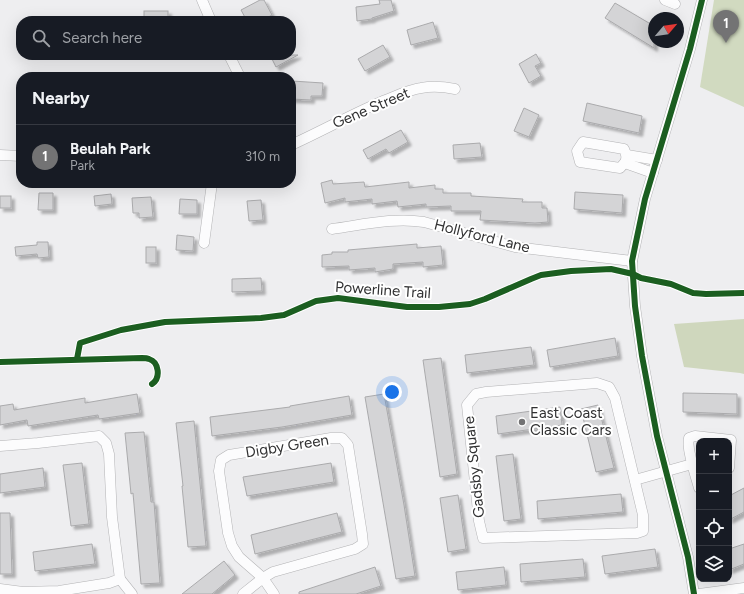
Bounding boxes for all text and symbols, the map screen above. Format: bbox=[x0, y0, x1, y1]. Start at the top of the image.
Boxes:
pin: 1 bbox=[713, 10, 739, 43]
north arrow bbox=[648, 12, 684, 48]
search box bbox=[16, 16, 296, 60]
icon: search bbox=[30, 27, 52, 49]
text: Search here bbox=[62, 29, 142, 47]
street label: Gene Street bbox=[330, 84, 412, 132]
text: Nearby bbox=[32, 88, 90, 108]
text: Beulah Park bbox=[70, 140, 150, 158]
text: 1 bbox=[42, 149, 48, 164]
text: 310 m bbox=[245, 149, 280, 164]
text: Park bbox=[70, 158, 95, 173]
street label: Hollyford Lane bbox=[432, 215, 532, 257]
street label: Powerline Trail bbox=[334, 278, 432, 302]
your location bbox=[382, 382, 402, 402]
place label: East Coast Classic Cars bbox=[530, 404, 612, 439]
street label: Gadsby Square bbox=[460, 415, 488, 519]
marker: East Coast Classic Cars bbox=[517, 417, 527, 427]
street label: Digby Green bbox=[244, 431, 330, 461]
map controls bbox=[696, 438, 732, 582]
button: + bbox=[696, 438, 732, 474]
button: − bbox=[696, 474, 732, 510]
button: locate bbox=[696, 510, 732, 546]
button: layers bbox=[696, 546, 732, 582]

